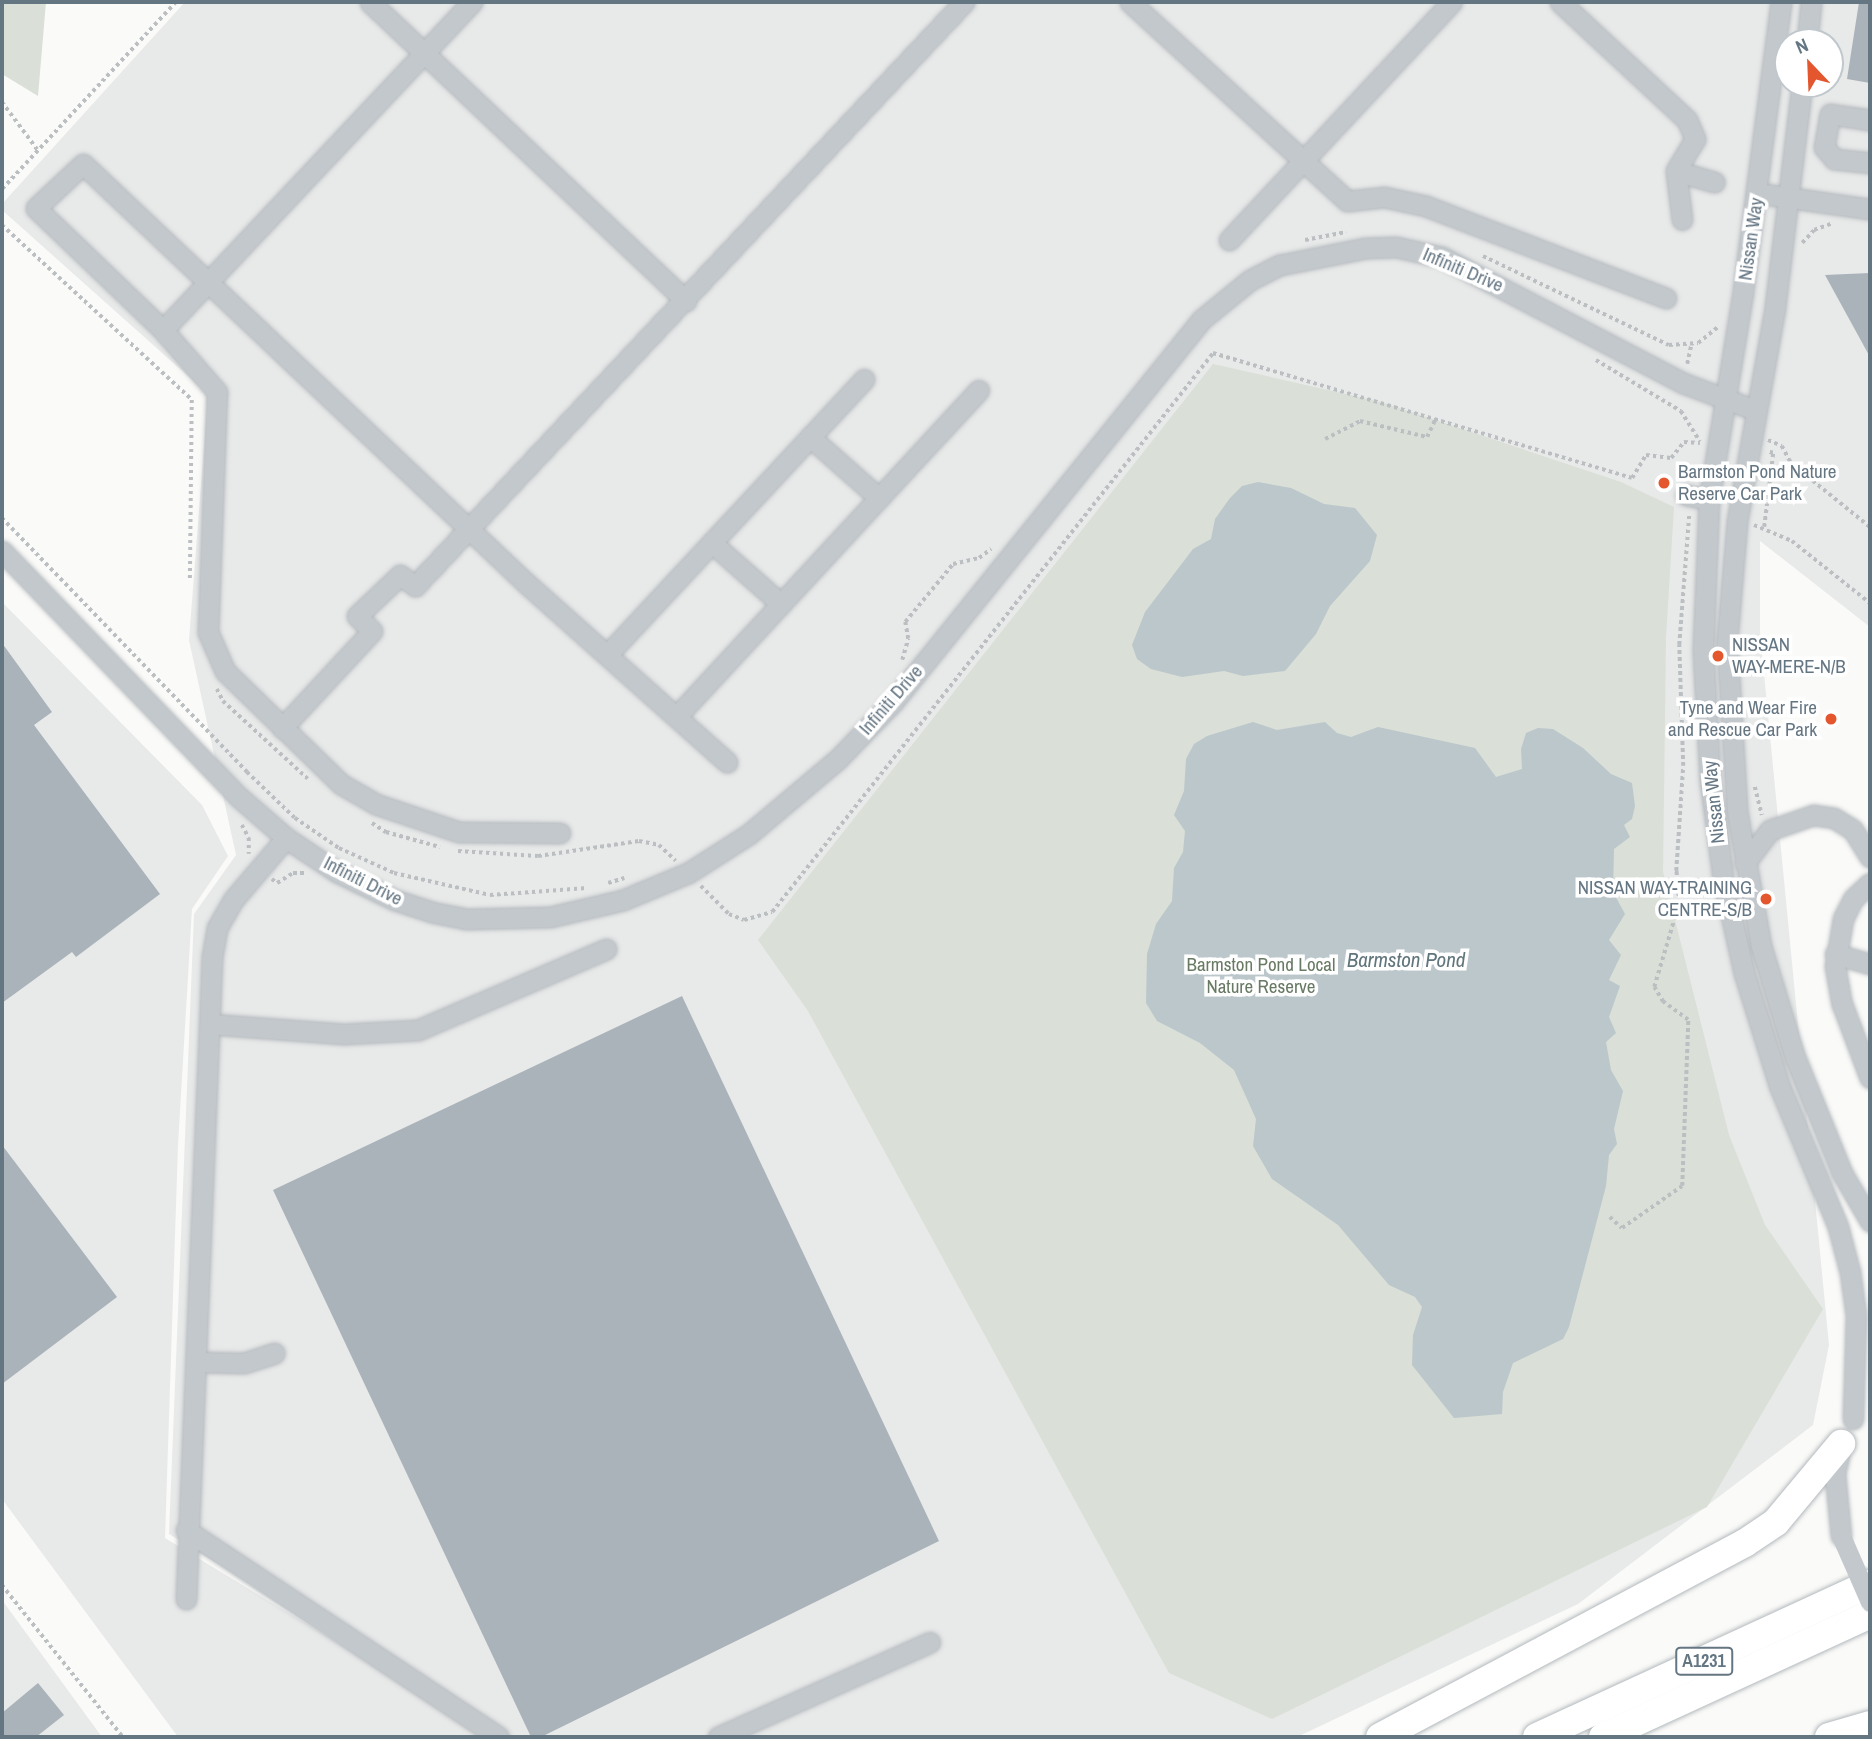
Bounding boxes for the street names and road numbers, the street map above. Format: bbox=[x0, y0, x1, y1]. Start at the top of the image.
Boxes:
street label: Nissan Way bbox=[1734, 196, 1768, 282]
street label: Infiniti Drive bbox=[1419, 243, 1507, 297]
street label: Infiniti Drive bbox=[855, 660, 927, 740]
street label: Nissan Way bbox=[1698, 759, 1730, 845]
street label: Infiniti Drive bbox=[320, 852, 406, 910]
road number: A1231 bbox=[1674, 1646, 1734, 1676]

